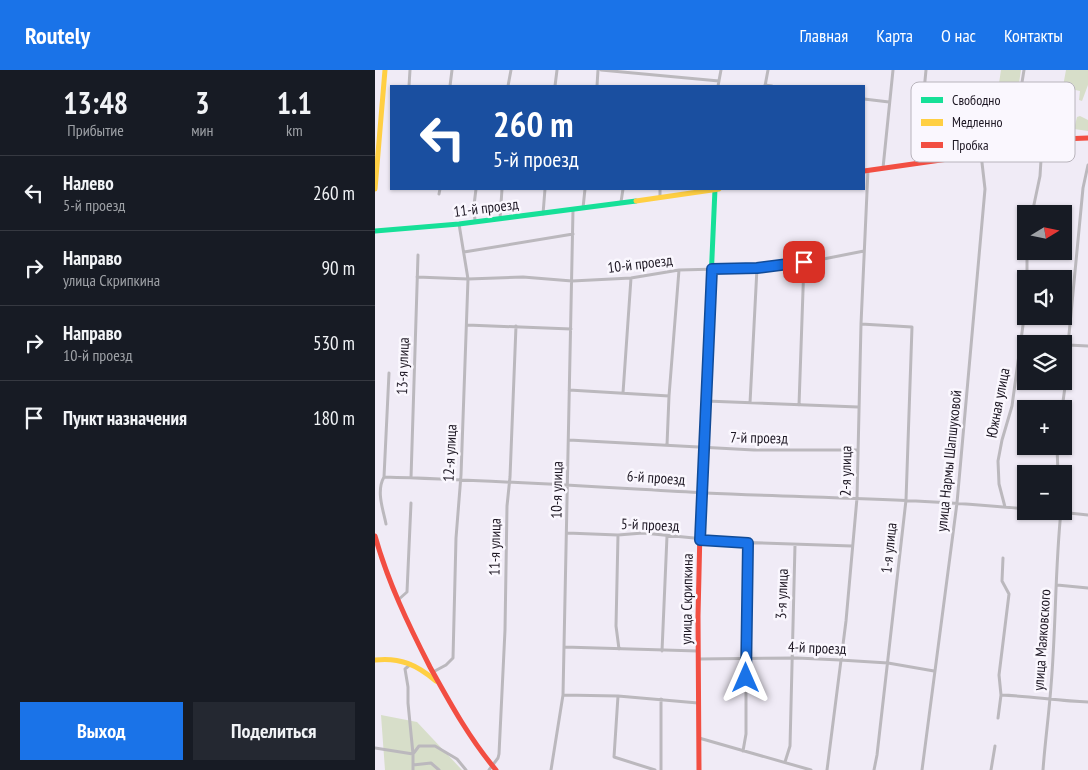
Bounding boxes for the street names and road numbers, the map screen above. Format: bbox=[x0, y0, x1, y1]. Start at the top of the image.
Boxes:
street label: 11-й проезд bbox=[452, 194, 520, 221]
street label: 10-й проезд bbox=[606, 250, 674, 277]
street label: 13-я улица bbox=[392, 337, 413, 395]
street label: Южная улица bbox=[981, 366, 1014, 440]
street label: улица Нармы Шапшуковой bbox=[932, 389, 965, 533]
street label: 12-я улица bbox=[439, 424, 460, 482]
street label: 7-й проезд bbox=[730, 427, 788, 448]
street label: 2-я улица bbox=[836, 445, 855, 497]
street label: 10-я улица bbox=[546, 461, 567, 519]
street label: 6-й проезд bbox=[626, 466, 686, 489]
street label: 5-й проезд bbox=[621, 514, 680, 535]
street label: 11-я улица bbox=[484, 518, 505, 576]
street label: 1-я улица bbox=[876, 522, 901, 574]
street label: улица Скрипкина bbox=[676, 553, 697, 645]
street label: 3-я улица bbox=[771, 568, 792, 620]
street label: улица Маяковского bbox=[1028, 589, 1055, 691]
street label: 4-й проезд bbox=[788, 637, 847, 658]

